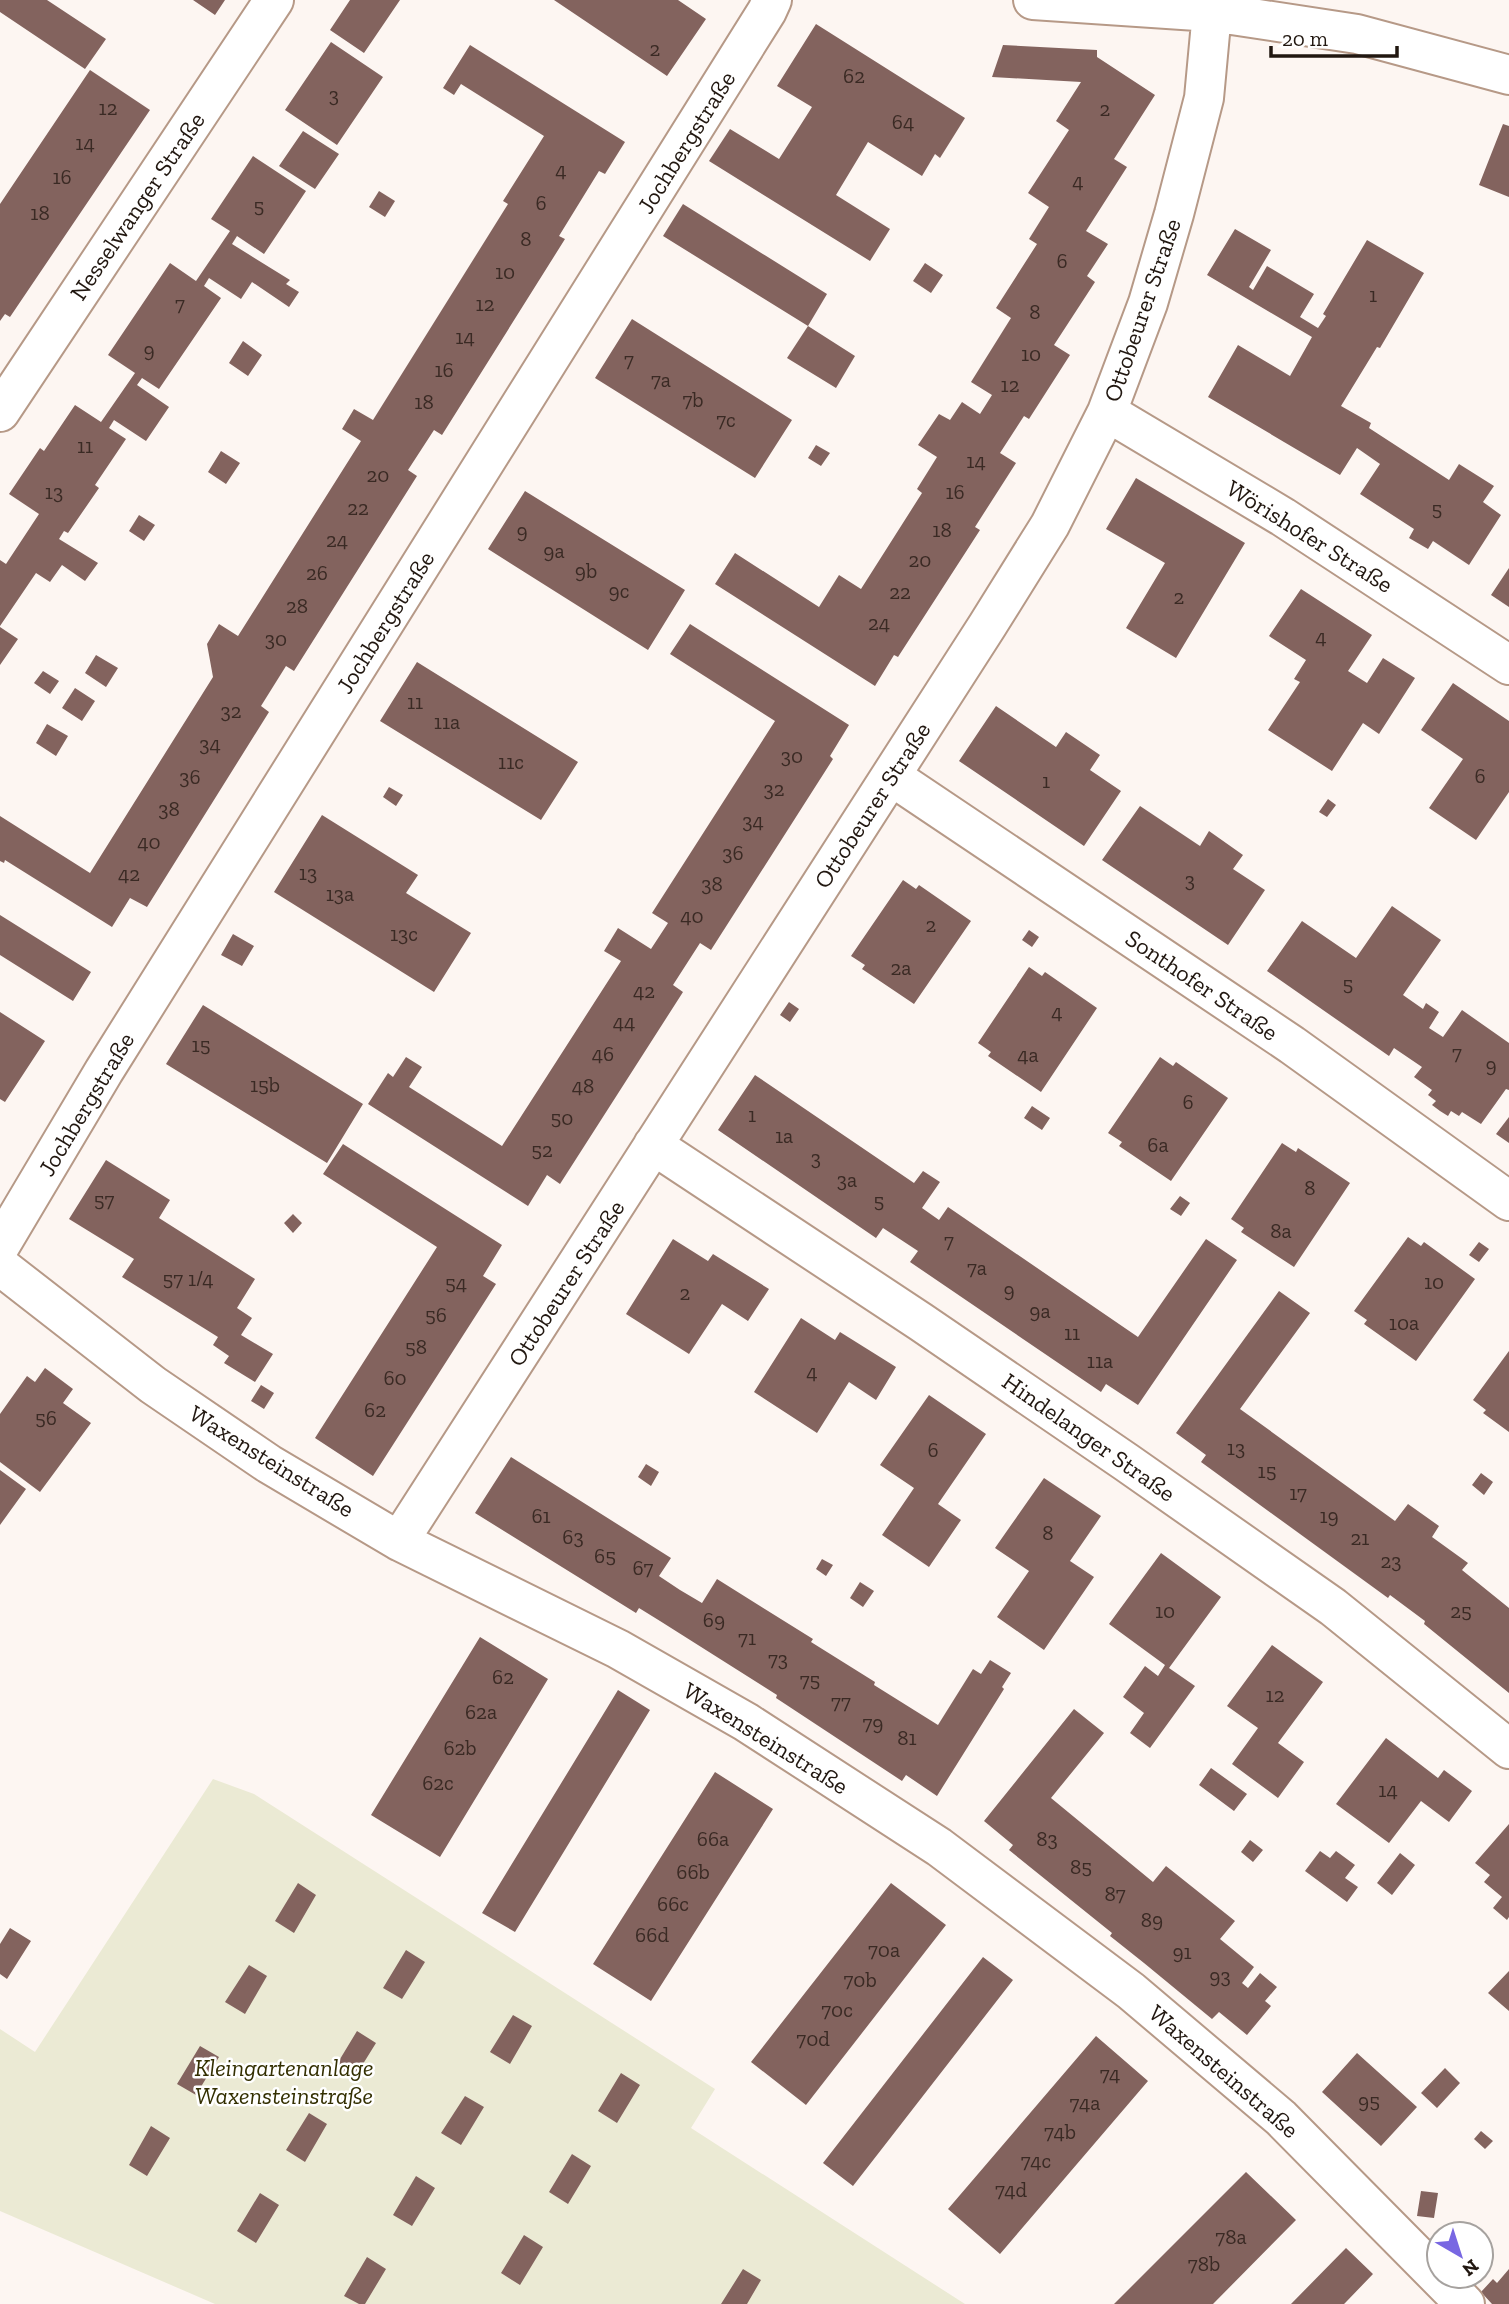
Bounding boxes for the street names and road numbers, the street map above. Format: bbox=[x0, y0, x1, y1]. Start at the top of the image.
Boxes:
street label: Jochbergstraße bbox=[631, 65, 741, 219]
street label: Nesselwanger Straße bbox=[63, 106, 211, 306]
street label: Ottobeurer Straße bbox=[1097, 215, 1187, 405]
street label: Wörishofer Straße bbox=[1221, 473, 1399, 599]
street label: Jochbergstraße bbox=[330, 545, 440, 699]
street label: Ottobeurer Straße bbox=[808, 717, 936, 893]
street label: Sonthofer Straße bbox=[1120, 923, 1284, 1047]
street label: Jochbergstraße bbox=[32, 1027, 140, 1181]
street label: Ottobeurer Straße bbox=[502, 1195, 630, 1371]
street label: Hindelanger Straße bbox=[997, 1366, 1181, 1508]
street label: Waxensteinstraße bbox=[184, 1399, 360, 1523]
street label: Waxensteinstraße bbox=[678, 1676, 854, 1800]
street label: Waxensteinstraße bbox=[1143, 1998, 1305, 2144]

